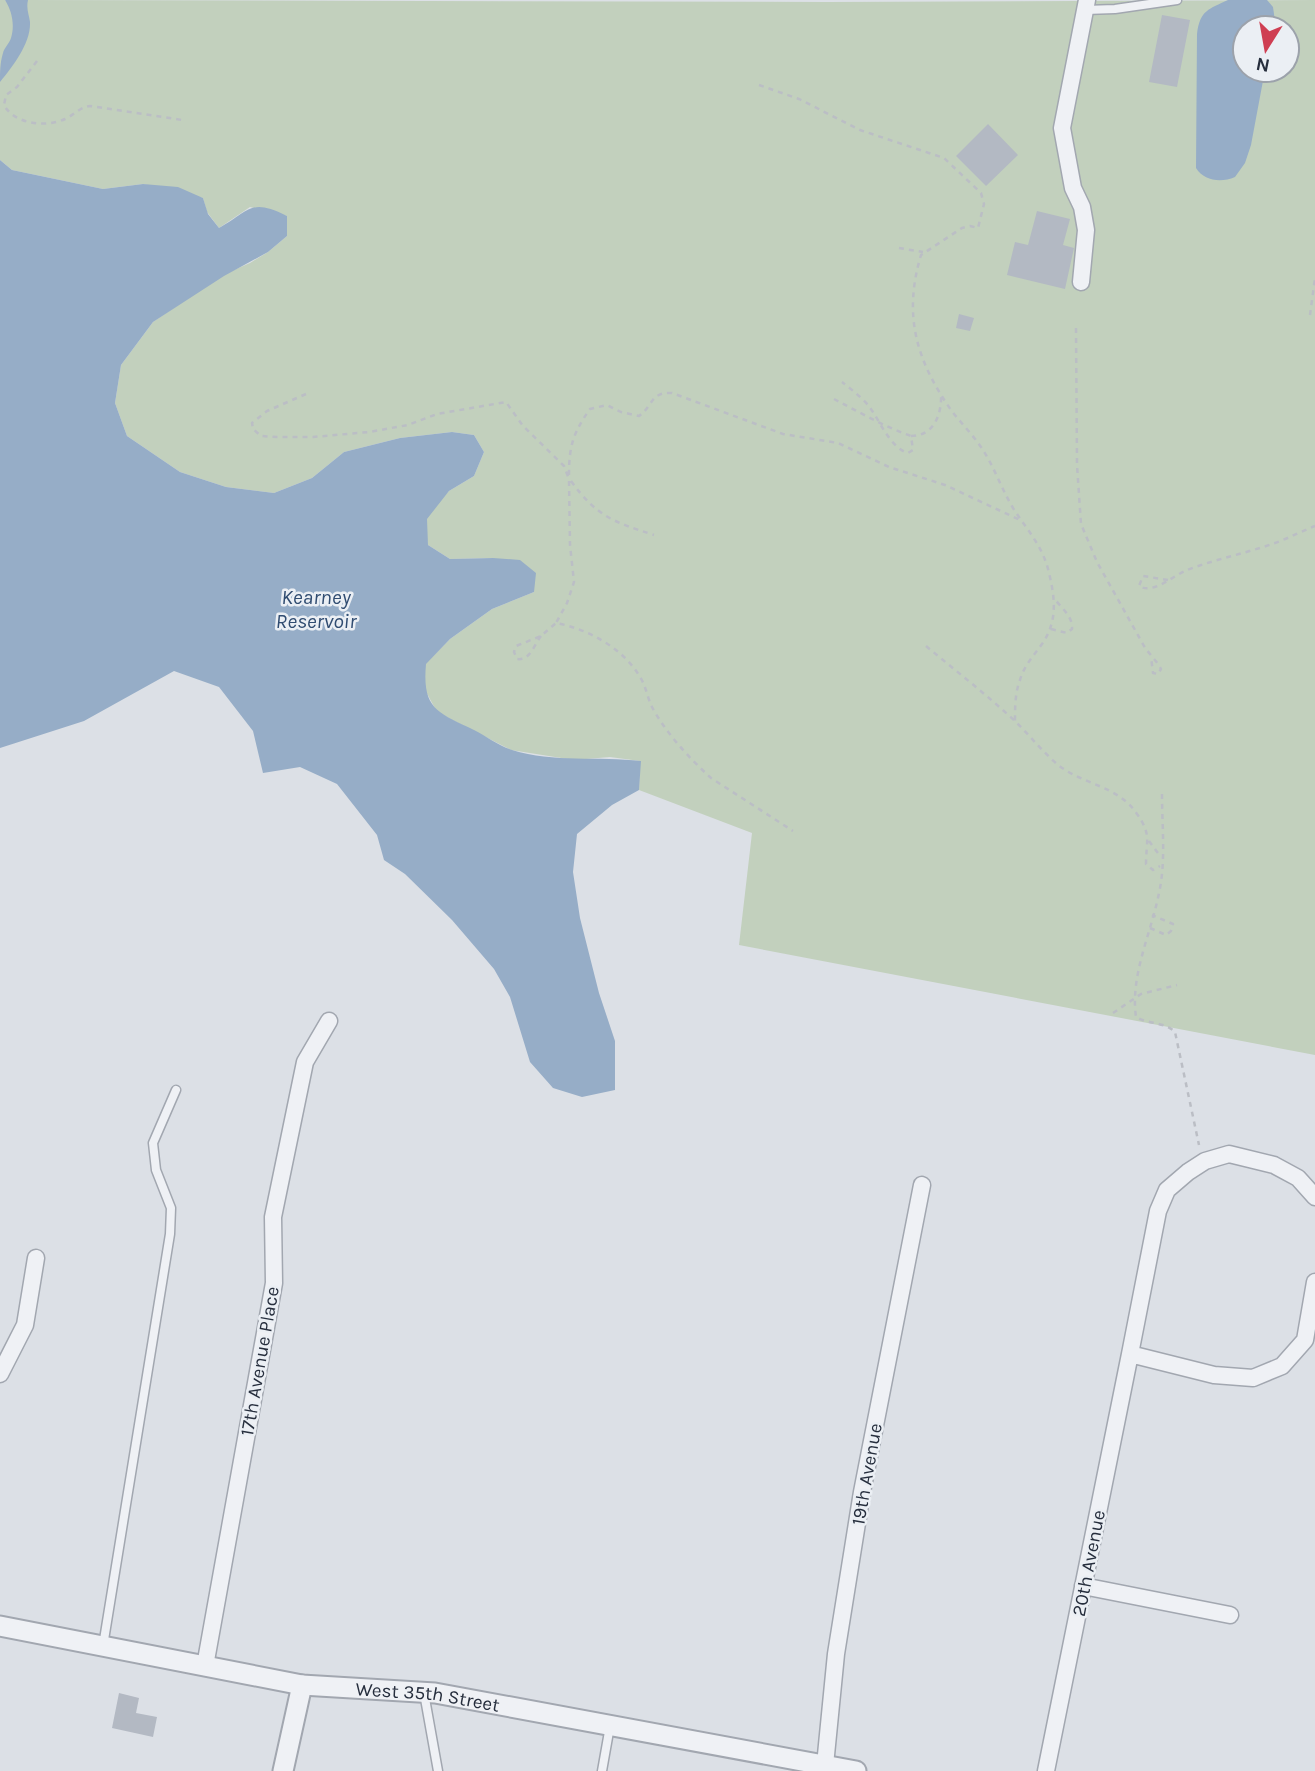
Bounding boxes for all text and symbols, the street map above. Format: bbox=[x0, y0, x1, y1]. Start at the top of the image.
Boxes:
north arrow bbox=[1231, 14, 1301, 84]
text: N bbox=[1254, 53, 1272, 77]
water label: Kearney Reservoir bbox=[276, 585, 357, 633]
street label: 17th Avenue Place bbox=[236, 1285, 284, 1438]
street label: 19th Avenue bbox=[847, 1422, 887, 1527]
street label: 20th Avenue bbox=[1068, 1508, 1110, 1618]
street label: West 35th Street bbox=[355, 1678, 501, 1717]

